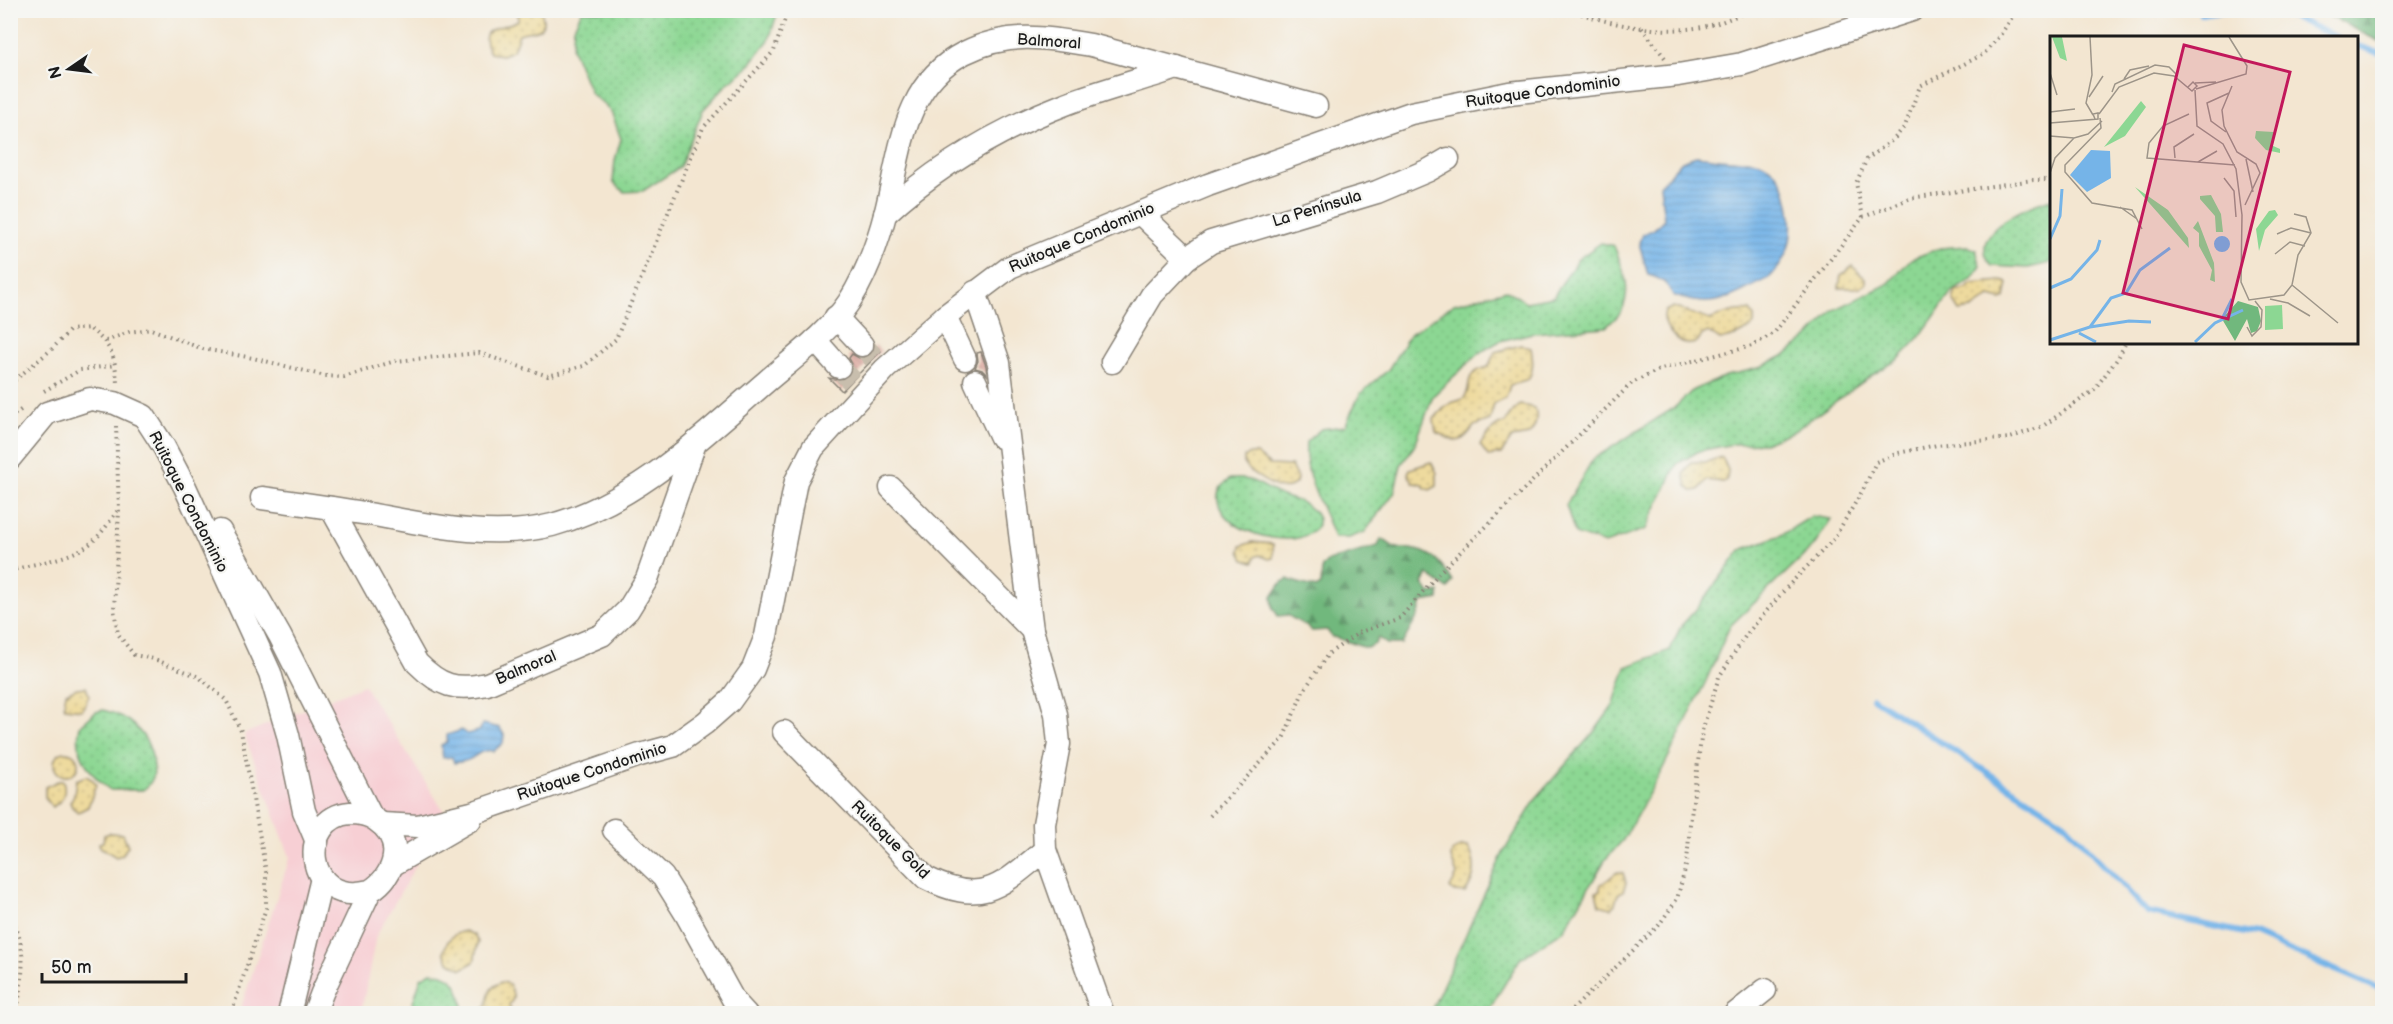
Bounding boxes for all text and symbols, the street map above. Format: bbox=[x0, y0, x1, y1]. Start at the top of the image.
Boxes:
street label: Balmoral bbox=[1016, 30, 1082, 54]
inset map bbox=[2050, 36, 2357, 344]
north arrow bbox=[39, 39, 99, 99]
text: N bbox=[45, 64, 67, 80]
street label: Ruitoque Condominio bbox=[1464, 72, 1622, 112]
street label: La Península bbox=[1270, 186, 1364, 232]
street label: Ruitoque Condominio bbox=[1006, 199, 1158, 277]
street label: Ruitoque Condominio bbox=[144, 428, 232, 576]
street label: Balmoral bbox=[493, 647, 559, 689]
street label: Ruitoque Condominio bbox=[515, 739, 669, 805]
street label: Ruitoque Gold bbox=[847, 797, 933, 883]
scale bar bbox=[42, 946, 186, 984]
text: 50 m bbox=[51, 957, 92, 978]

